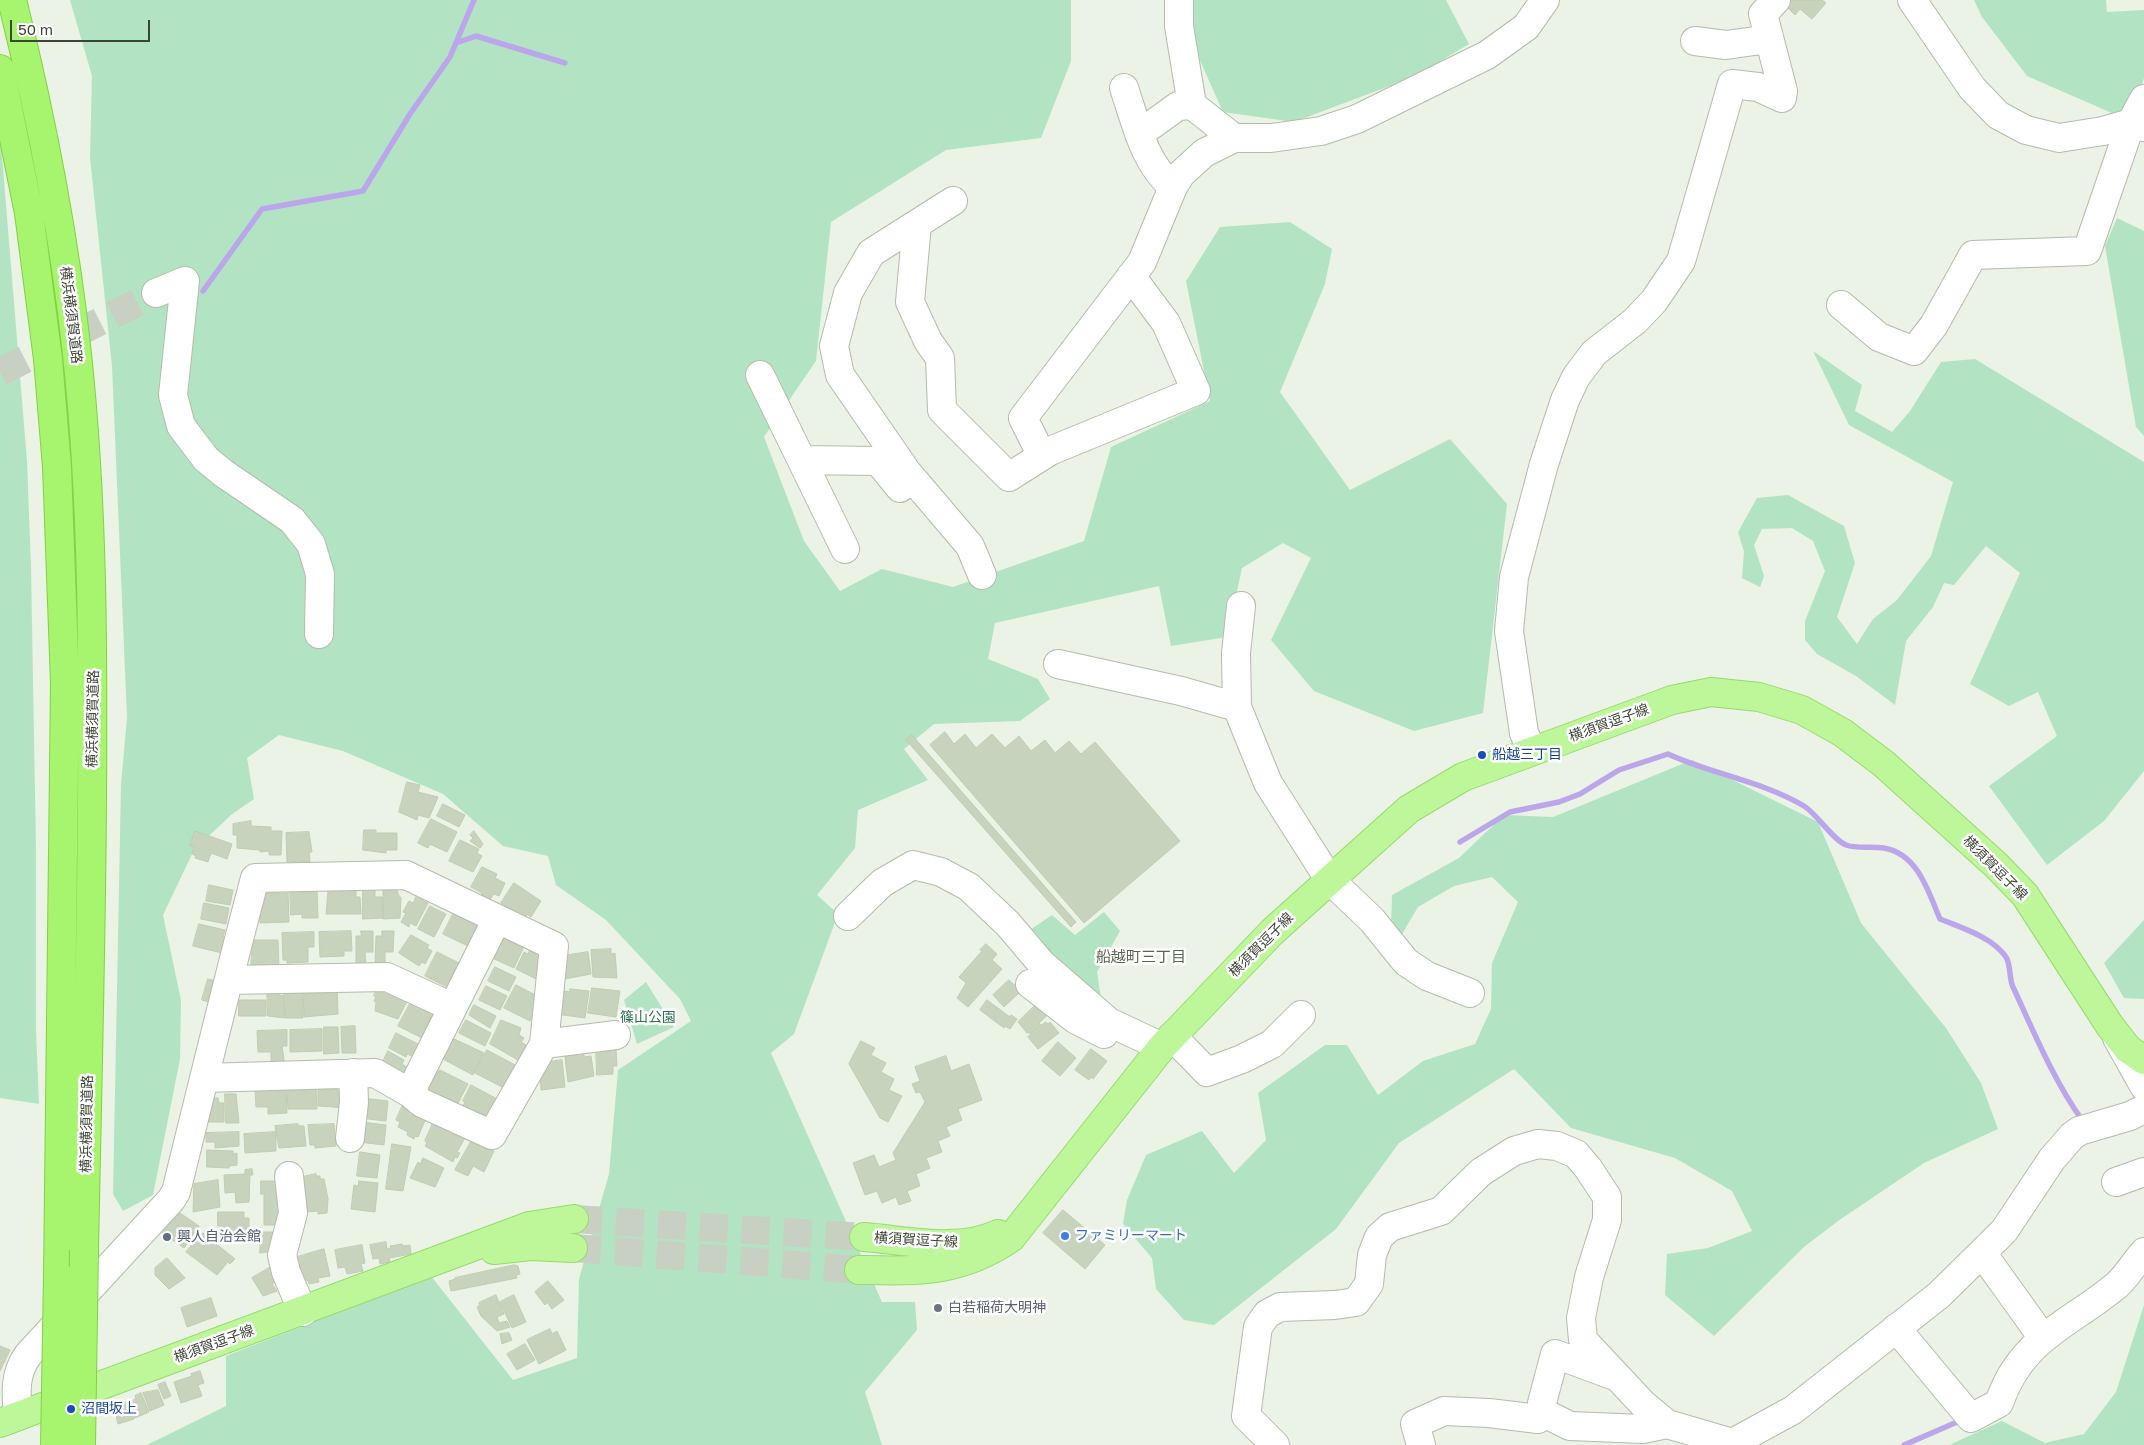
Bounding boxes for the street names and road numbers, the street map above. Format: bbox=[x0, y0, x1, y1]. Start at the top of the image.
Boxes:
street label: 横浜横須賀道路 bbox=[57, 265, 85, 365]
street label: 横浜横須賀道路 bbox=[84, 670, 102, 768]
street label: 横須賀逗子線 bbox=[1567, 701, 1651, 745]
street label: 横須賀逗子線 bbox=[1959, 832, 2031, 904]
street label: 横須賀逗子線 bbox=[1225, 909, 1297, 981]
street label: 横浜横須賀道路 bbox=[78, 1075, 96, 1173]
street label: 横須賀逗子線 bbox=[874, 1229, 958, 1251]
street label: 横須賀逗子線 bbox=[172, 1322, 256, 1366]

